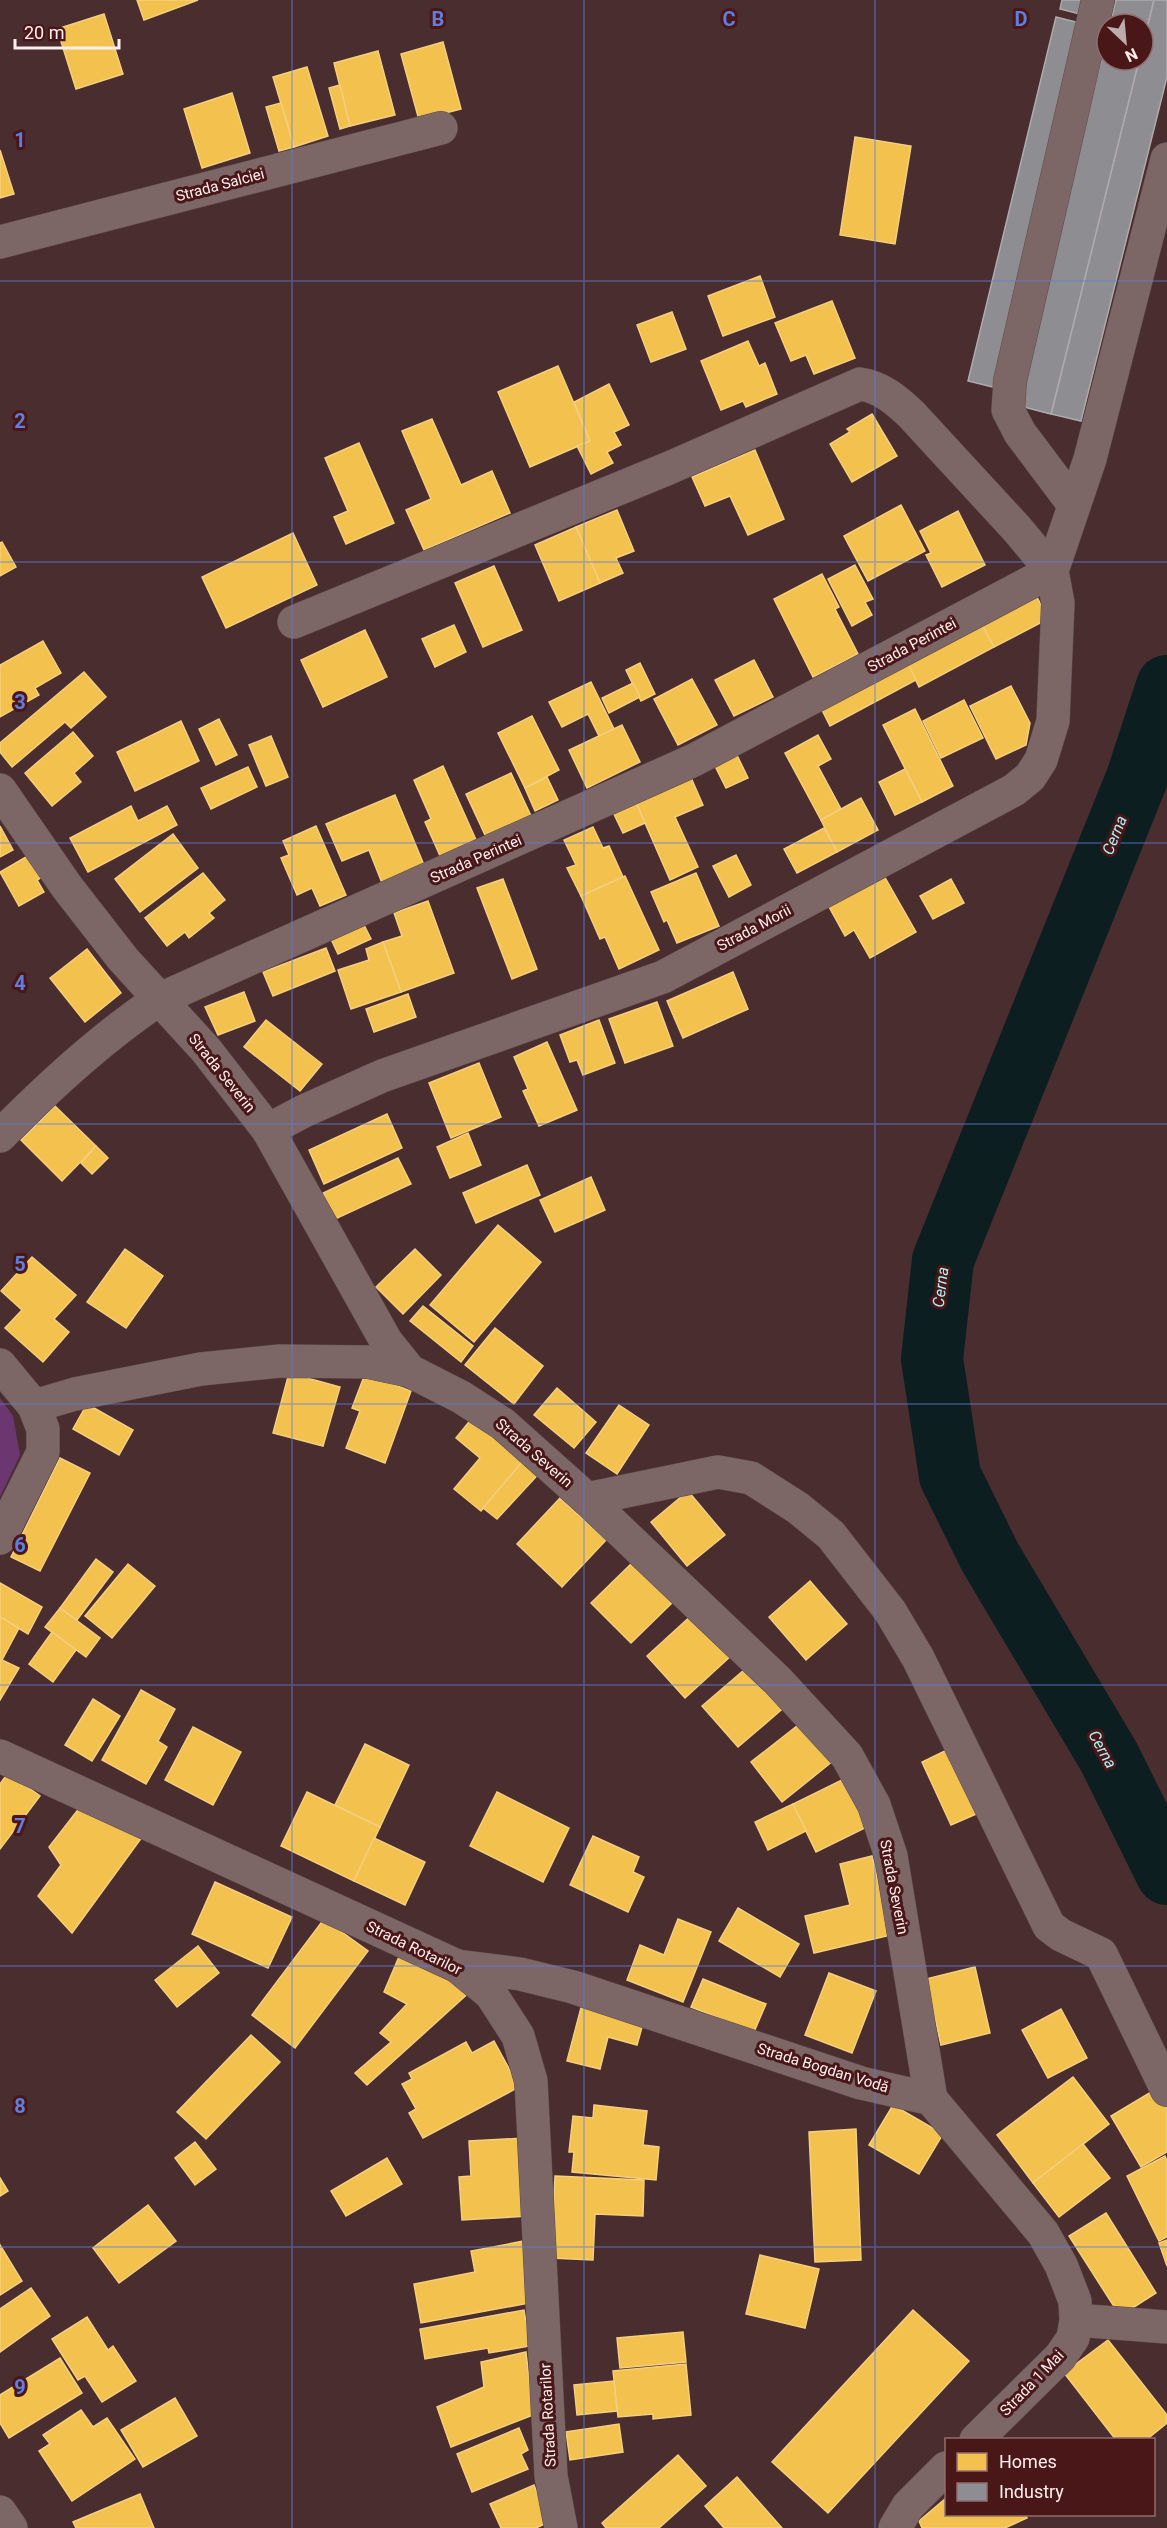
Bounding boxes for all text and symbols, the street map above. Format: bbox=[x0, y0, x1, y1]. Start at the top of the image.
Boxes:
text: B bbox=[432, 7, 444, 31]
text: C bbox=[722, 7, 736, 31]
text: D bbox=[1015, 7, 1028, 31]
scale bar bbox=[15, 12, 118, 50]
north arrow bbox=[1095, 12, 1155, 72]
text: 20 m bbox=[24, 22, 64, 43]
text: N bbox=[1122, 44, 1141, 66]
text: 1 bbox=[14, 128, 26, 152]
street label: Strada Salciei bbox=[174, 165, 266, 205]
text: 2 bbox=[14, 409, 26, 433]
street label: Strada Perintei bbox=[865, 614, 959, 676]
text: 3 bbox=[14, 690, 26, 714]
water label: Cerna bbox=[1098, 813, 1131, 858]
street label: Strada Perintei bbox=[428, 831, 524, 887]
street label: Strada Morii bbox=[714, 901, 794, 955]
text: 4 bbox=[14, 971, 26, 995]
street label: Strada Severin bbox=[185, 1030, 259, 1116]
text: 5 bbox=[14, 1252, 26, 1276]
water label: Cerna bbox=[929, 1266, 952, 1308]
street label: Strada Severin bbox=[492, 1415, 576, 1491]
text: 6 bbox=[14, 1533, 26, 1557]
water label: Cerna bbox=[1084, 1727, 1121, 1772]
text: 7 bbox=[14, 1814, 26, 1838]
street label: Strada Severin bbox=[876, 1838, 912, 1936]
street label: Strada Rotarilor bbox=[363, 1917, 465, 1979]
street label: Strada Bogdan Vodă bbox=[755, 2039, 891, 2097]
text: 8 bbox=[14, 2094, 26, 2118]
street label: Strada 1 Mai bbox=[996, 2346, 1068, 2420]
street label: Strada Rotarilor bbox=[536, 2363, 560, 2467]
text: 9 bbox=[14, 2375, 26, 2399]
legend bbox=[945, 2438, 1155, 2516]
text: Homes bbox=[999, 2451, 1057, 2472]
text: Industry bbox=[999, 2481, 1064, 2502]

